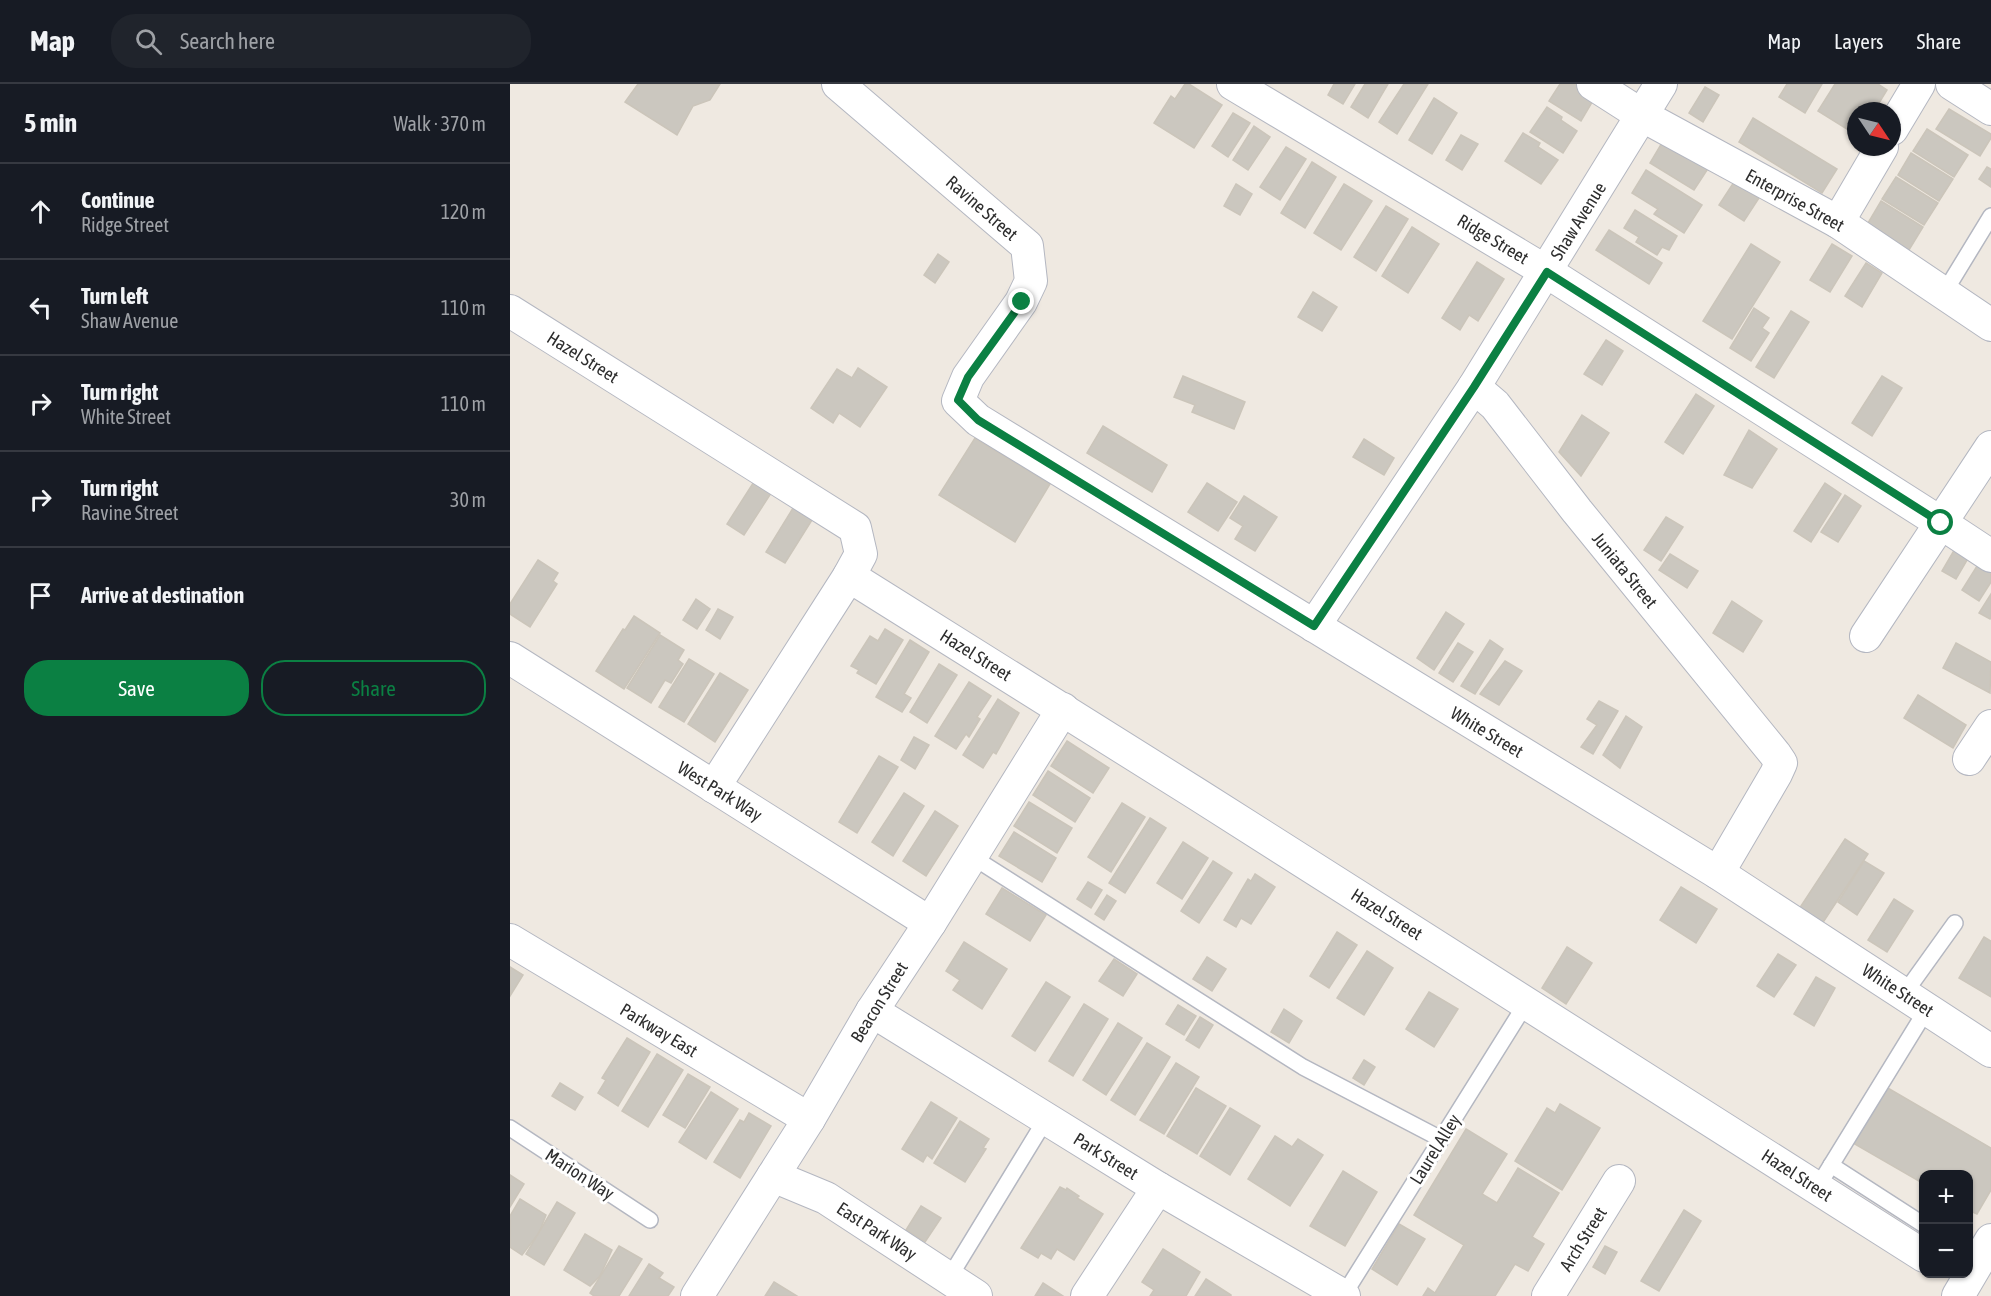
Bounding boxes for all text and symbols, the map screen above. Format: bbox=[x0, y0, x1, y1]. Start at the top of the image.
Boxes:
search box bbox=[111, 14, 531, 68]
text: Map bbox=[30, 25, 75, 57]
icon: search bbox=[132, 25, 165, 58]
text: Search here bbox=[180, 28, 275, 54]
text: Map bbox=[1767, 29, 1801, 53]
text: Layers bbox=[1834, 29, 1884, 53]
text: Share bbox=[1917, 29, 1961, 53]
north arrow bbox=[1847, 102, 1901, 156]
text: 5 min bbox=[24, 108, 77, 138]
text: Walk · 370 m bbox=[394, 112, 486, 135]
street label: Enterprise Street bbox=[1742, 164, 1848, 236]
street label: Ravine Street bbox=[942, 171, 1022, 245]
street label: Shaw Avenue bbox=[1546, 178, 1610, 264]
text: Continue bbox=[81, 187, 155, 213]
icon: ahead bbox=[24, 195, 57, 228]
text: 120 m bbox=[441, 200, 486, 223]
street label: Ridge Street bbox=[1454, 210, 1532, 268]
text: Ridge Street bbox=[81, 213, 169, 236]
text: Turn left bbox=[81, 283, 148, 309]
route end bbox=[1008, 288, 1034, 314]
icon: left bbox=[24, 291, 57, 324]
text: 110 m bbox=[441, 296, 486, 319]
text: Shaw Avenue bbox=[81, 309, 178, 332]
street label: Hazel Street bbox=[544, 327, 622, 387]
text: Turn right bbox=[81, 379, 158, 405]
icon: right bbox=[24, 387, 57, 420]
text: 110 m bbox=[441, 392, 486, 415]
text: White Street bbox=[81, 405, 171, 428]
text: Turn right bbox=[81, 475, 158, 501]
icon: right bbox=[24, 483, 57, 516]
text: 30 m bbox=[450, 488, 486, 511]
text: Ravine Street bbox=[81, 501, 179, 524]
route start bbox=[1927, 509, 1953, 535]
street label: Juniata Street bbox=[1588, 528, 1662, 612]
icon: arrive bbox=[24, 579, 57, 612]
text: Arrive at destination bbox=[81, 582, 244, 608]
street label: Hazel Street bbox=[937, 625, 1015, 685]
button: Save bbox=[24, 660, 249, 716]
button: Share bbox=[261, 660, 486, 716]
street label: White Street bbox=[1447, 702, 1527, 762]
street label: West Park Way bbox=[674, 757, 766, 825]
street label: Hazel Street bbox=[1348, 884, 1426, 944]
street label: Beacon Street bbox=[846, 958, 912, 1046]
street label: White Street bbox=[1858, 959, 1938, 1021]
street label: Parkway East bbox=[617, 999, 701, 1061]
street label: Laurel Alley bbox=[1405, 1110, 1465, 1188]
street label: Park Street bbox=[1070, 1128, 1142, 1184]
street label: Marion Way bbox=[542, 1144, 618, 1204]
street label: Hazel Street bbox=[1758, 1144, 1836, 1206]
map controls bbox=[1919, 1170, 1973, 1278]
button: + bbox=[1919, 1170, 1973, 1224]
street label: East Park Way bbox=[833, 1197, 921, 1265]
street label: Arch Street bbox=[1555, 1203, 1611, 1275]
button: − bbox=[1919, 1224, 1973, 1278]

